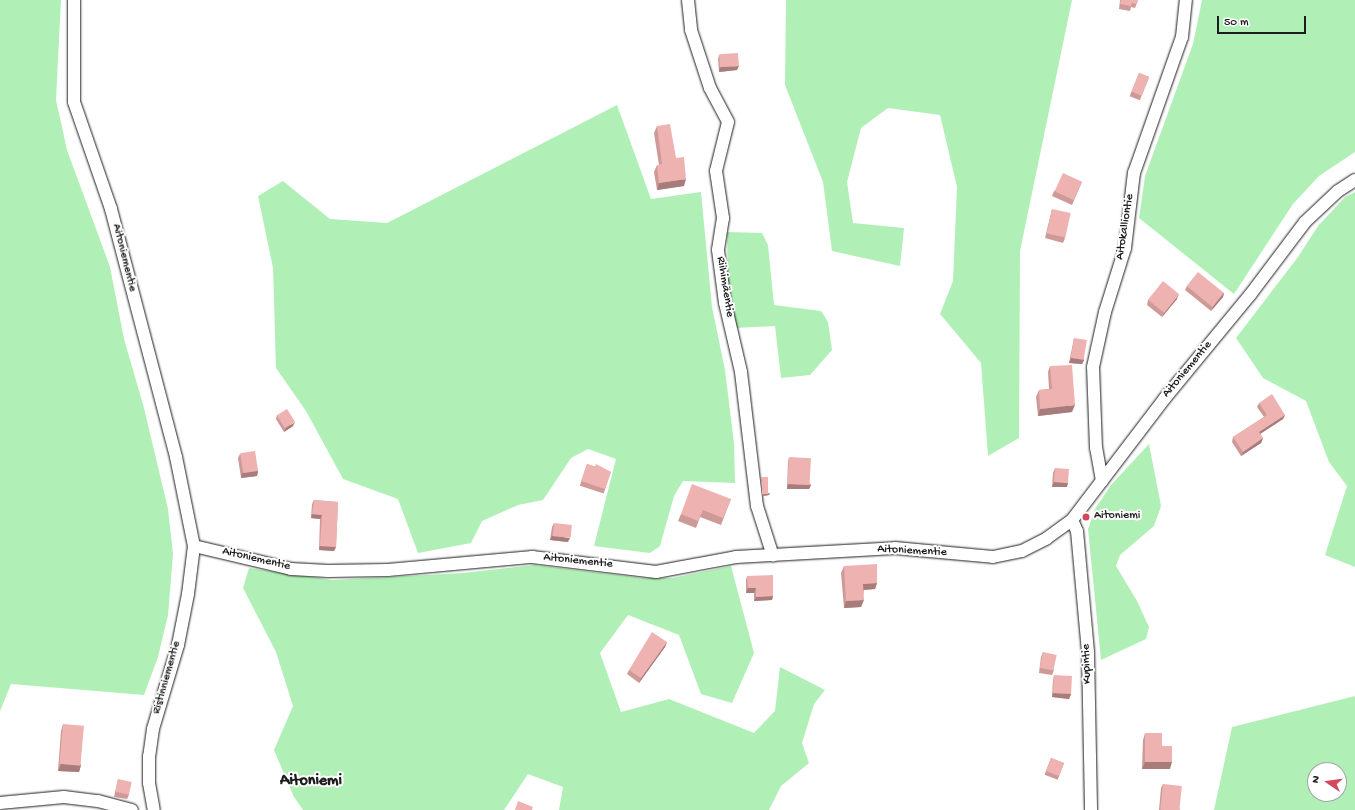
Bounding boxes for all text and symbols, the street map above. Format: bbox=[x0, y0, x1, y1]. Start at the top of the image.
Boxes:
scale bar bbox=[1219, 8, 1308, 34]
text: 50 m bbox=[1224, 16, 1249, 30]
street label: Aitokalliontie bbox=[1114, 193, 1138, 261]
street label: Aitoniementie bbox=[108, 223, 138, 293]
street label: Riihimäentie bbox=[712, 256, 736, 318]
street label: Aitoniementie bbox=[1160, 339, 1216, 401]
place label: Aitoniemi bbox=[1094, 510, 1140, 524]
marker: Aitoniemi bbox=[1081, 512, 1091, 522]
street label: Aitoniementie bbox=[877, 543, 947, 561]
street label: Aitoniementie bbox=[221, 545, 291, 575]
street label: Aitoniementie bbox=[543, 551, 613, 573]
street label: Ristinniementie bbox=[151, 640, 185, 716]
street label: Kupintie bbox=[1080, 644, 1096, 684]
north arrow bbox=[1307, 762, 1347, 802]
district label: Aitoniemi bbox=[280, 772, 342, 792]
text: N bbox=[1310, 775, 1323, 784]

